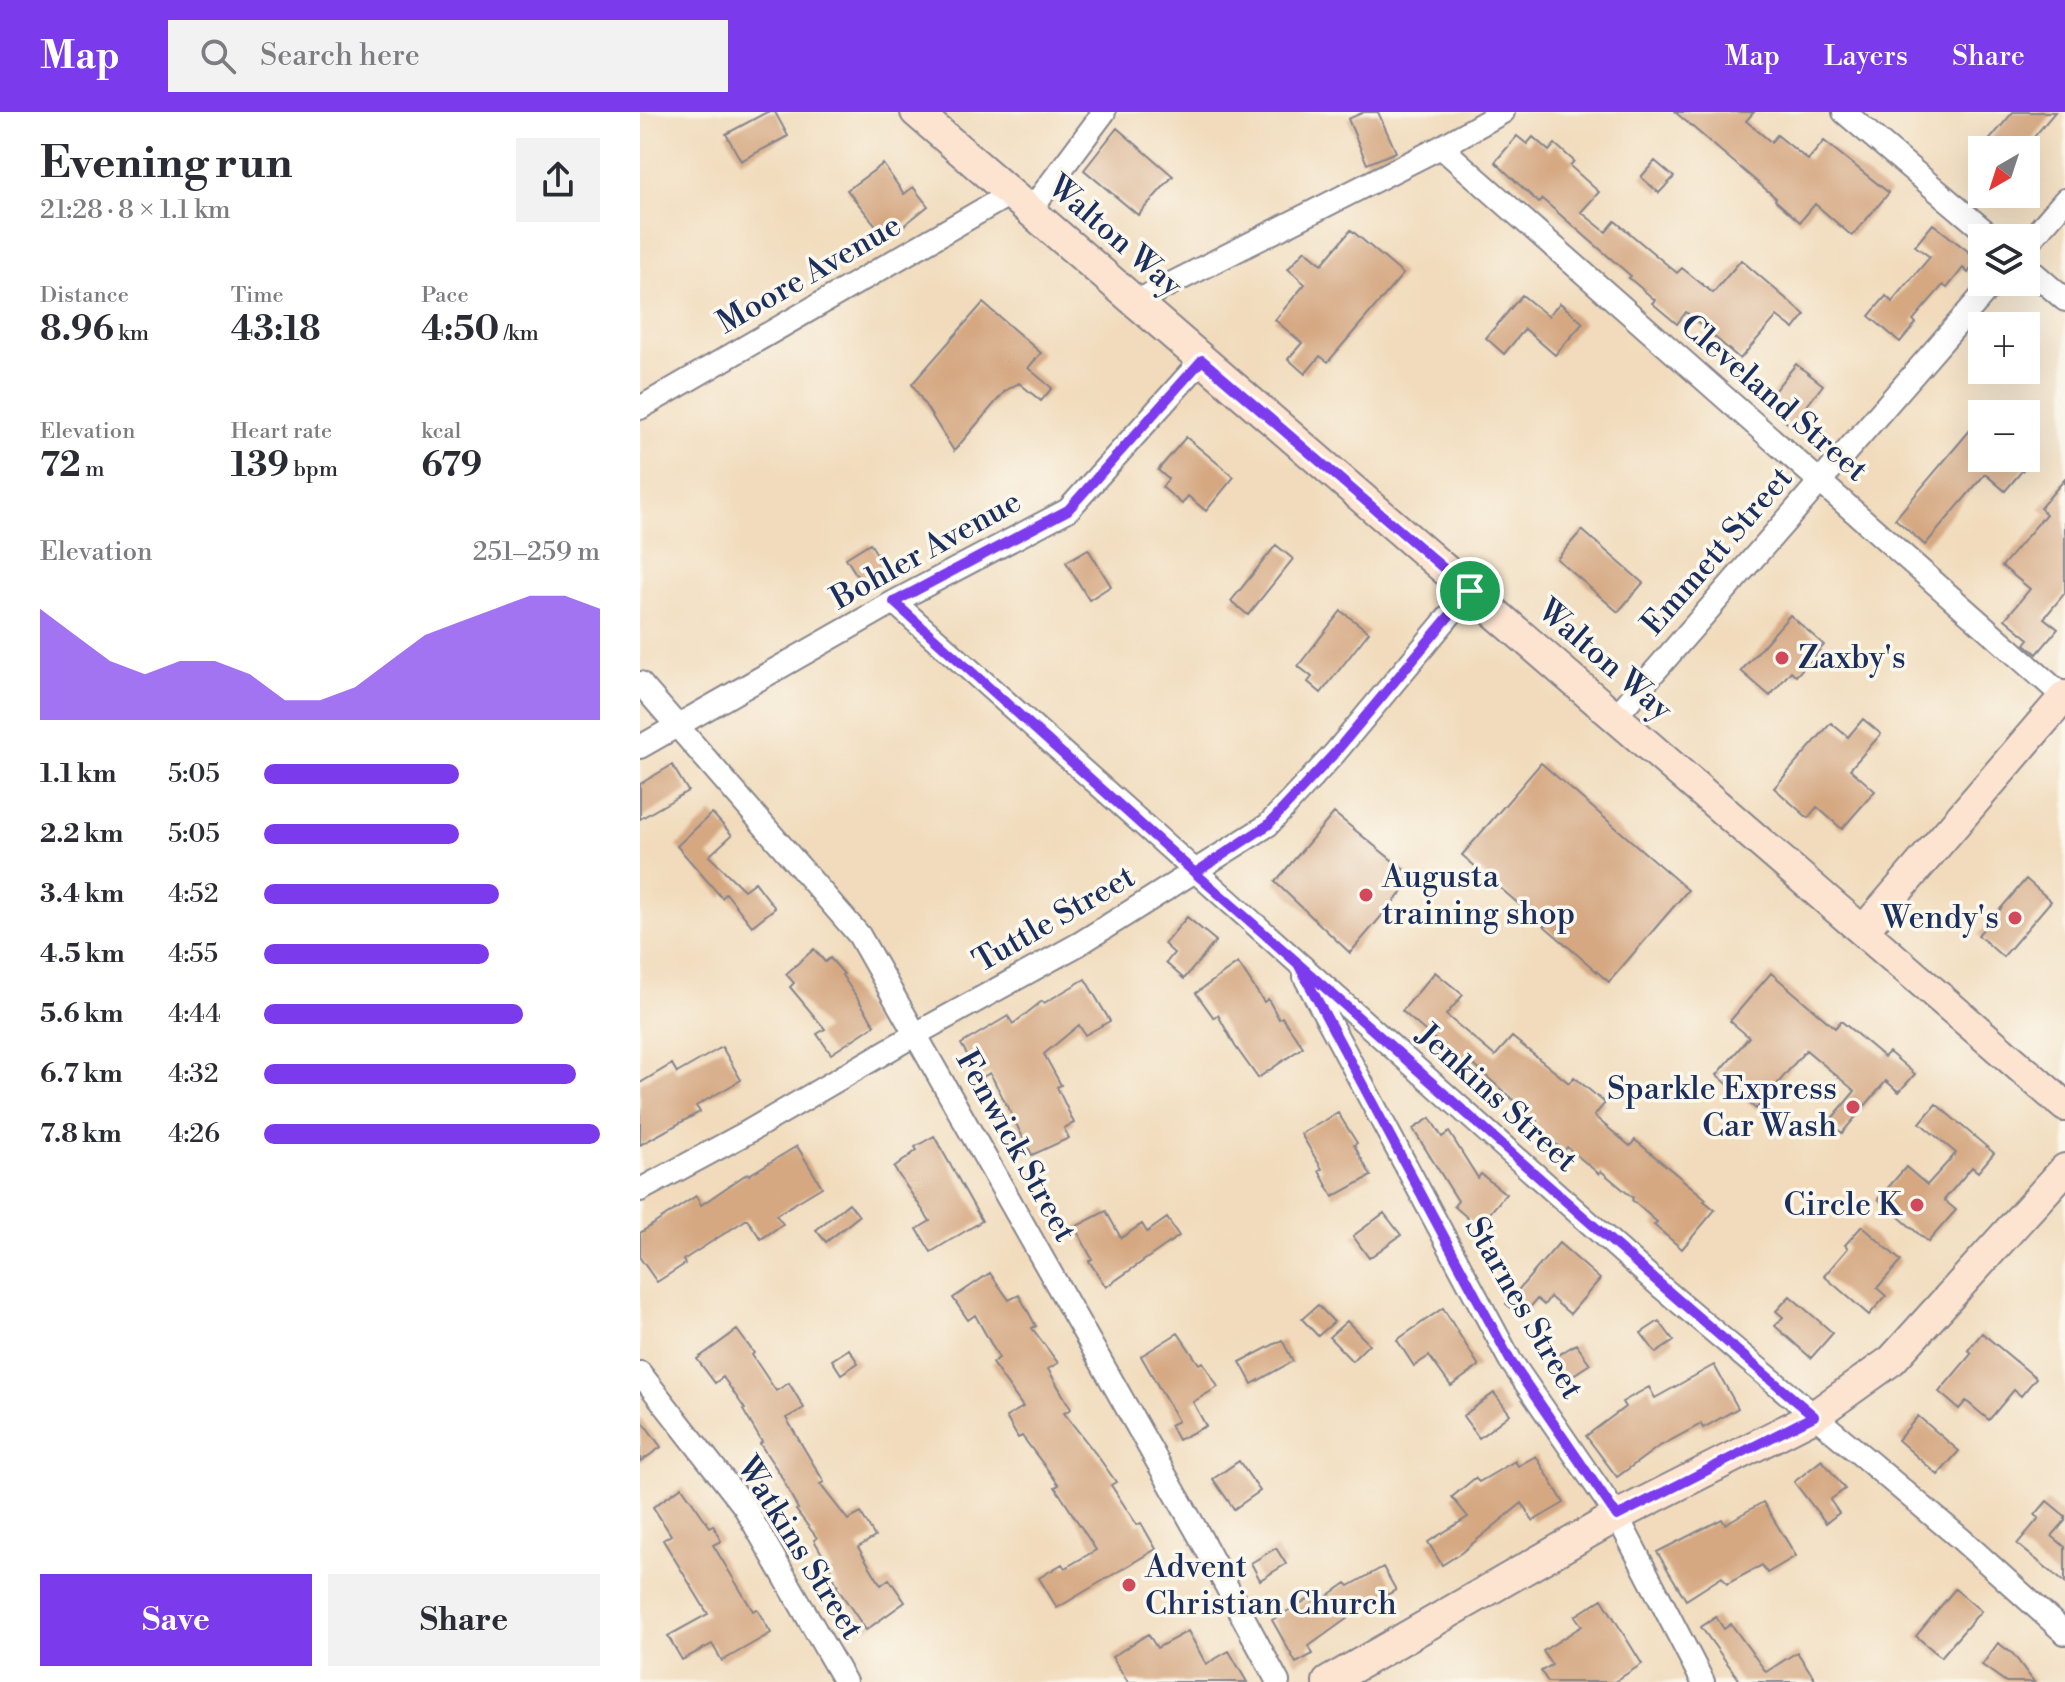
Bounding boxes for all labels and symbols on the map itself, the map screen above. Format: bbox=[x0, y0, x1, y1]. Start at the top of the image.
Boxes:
north arrow bbox=[1968, 136, 2040, 208]
street label: Walton Way bbox=[1039, 166, 1191, 306]
street label: Moore Avenue bbox=[710, 205, 908, 343]
street label: Cleveland Street bbox=[1672, 306, 1876, 490]
street label: Emmett Street bbox=[1633, 458, 1801, 644]
street label: Bohler Avenue bbox=[823, 481, 1028, 619]
pin bbox=[1436, 557, 1504, 625]
street label: Walton Way bbox=[1529, 590, 1681, 730]
place label: Zaxby's bbox=[1798, 638, 1906, 678]
marker: Zaxby's bbox=[1773, 649, 1791, 667]
street label: Tuttle Street bbox=[966, 857, 1142, 981]
place label: Augusta training shop bbox=[1381, 857, 1575, 934]
marker: Augusta training shop bbox=[1357, 886, 1375, 904]
place label: Wendy's bbox=[1880, 898, 1999, 938]
marker: Wendy's bbox=[2006, 909, 2024, 927]
street label: Jenkins Street bbox=[1408, 1015, 1586, 1181]
street label: Fenwick Street bbox=[947, 1043, 1085, 1249]
place label: Sparkle Express Car Wash bbox=[1607, 1069, 1837, 1146]
marker: Sparkle Express Car Wash bbox=[1844, 1098, 1862, 1116]
place label: Circle K bbox=[1784, 1185, 1904, 1225]
marker: Circle K bbox=[1908, 1196, 1926, 1214]
street label: Starnes Street bbox=[1456, 1210, 1592, 1406]
street label: Watkins Street bbox=[727, 1448, 872, 1647]
place label: Advent Christian Church bbox=[1144, 1547, 1397, 1624]
marker: Advent Christian Church bbox=[1120, 1576, 1138, 1594]

